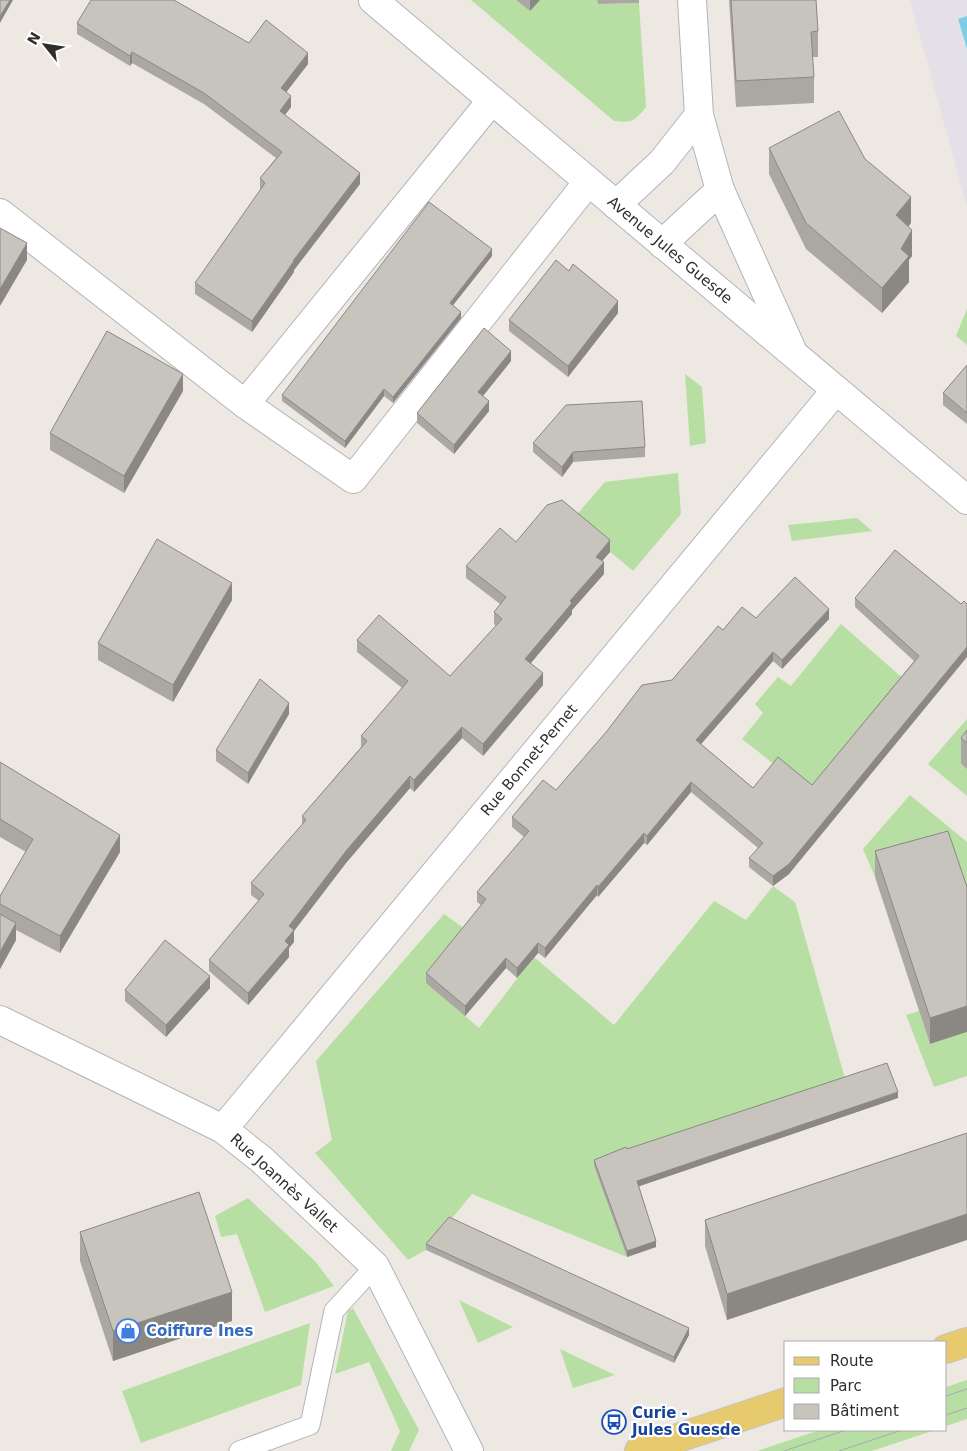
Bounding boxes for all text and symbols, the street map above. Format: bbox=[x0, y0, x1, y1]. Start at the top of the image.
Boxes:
north arrow bbox=[20, 20, 70, 70]
text: N bbox=[24, 29, 44, 48]
street label: Avenue Jules Guesde bbox=[604, 193, 736, 307]
street label: Rue Bonnet-Pernet bbox=[477, 700, 581, 820]
street label: Rue Joannès Vallet bbox=[226, 1130, 342, 1236]
shop icon: Coiffure Ines bbox=[115, 1318, 141, 1344]
place label: Coiffure Ines bbox=[146, 1322, 254, 1340]
legend bbox=[784, 1341, 947, 1431]
text: Route bbox=[830, 1352, 874, 1370]
text: Parc bbox=[830, 1377, 862, 1395]
text: Bâtiment bbox=[830, 1402, 899, 1420]
place label: Curie - Jules Guesde bbox=[631, 1404, 741, 1439]
bus stop icon: Curie - Jules Guesde bbox=[601, 1409, 627, 1435]

